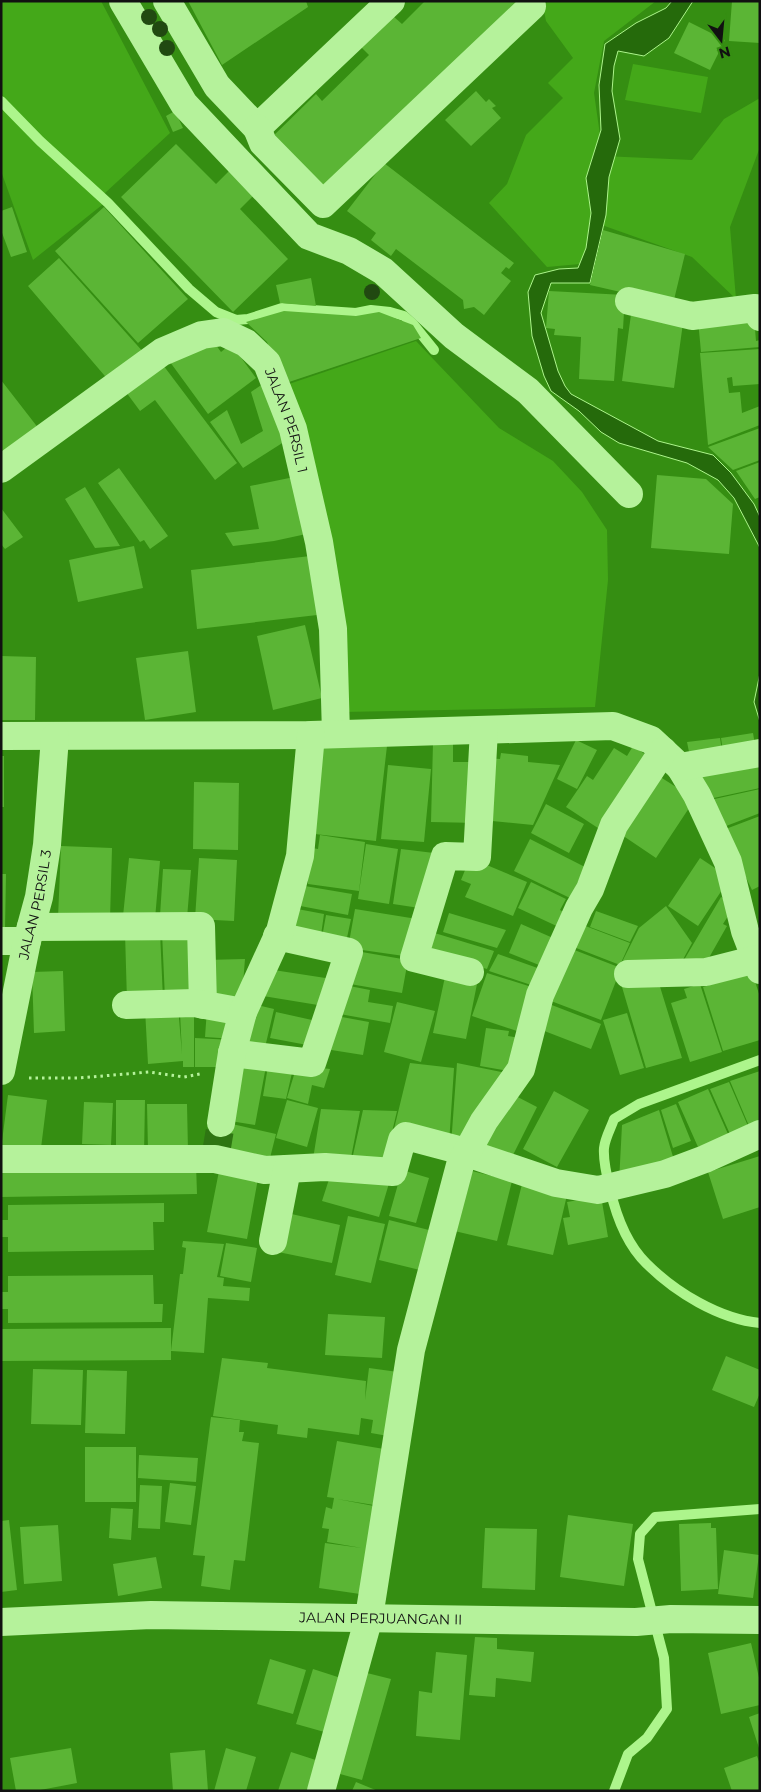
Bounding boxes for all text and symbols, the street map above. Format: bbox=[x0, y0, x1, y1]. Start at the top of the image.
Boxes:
north arrow bbox=[696, 15, 746, 65]
text: N bbox=[717, 42, 733, 63]
street label: JALAN PERSIL 1 bbox=[260, 364, 312, 474]
street label: JALAN PERSIL 3 bbox=[14, 848, 55, 962]
street label: JALAN PERJUANGAN II bbox=[298, 1608, 463, 1628]

